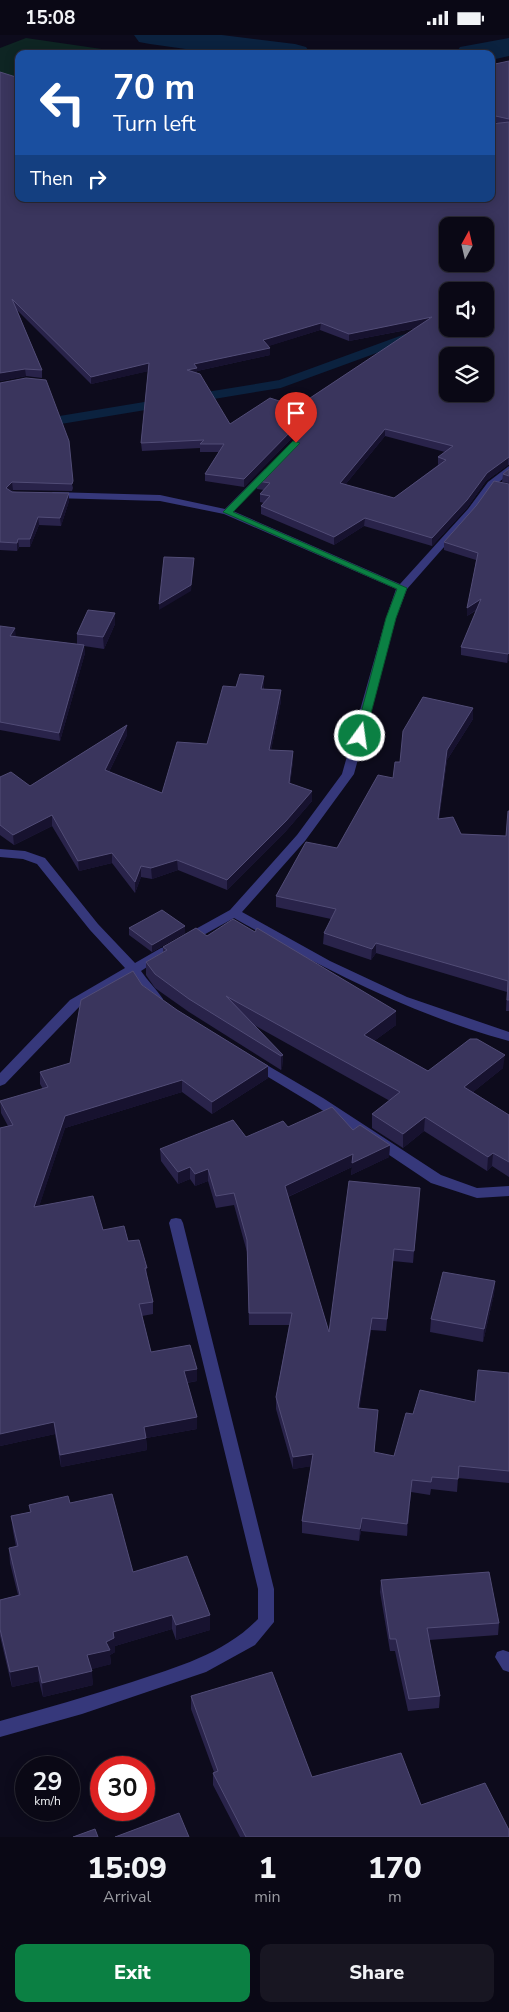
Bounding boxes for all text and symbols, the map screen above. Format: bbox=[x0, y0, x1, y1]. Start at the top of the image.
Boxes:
text: 15:08 bbox=[25, 5, 75, 31]
text: 70 m bbox=[113, 64, 195, 111]
icon: left bbox=[30, 70, 95, 135]
text: Turn left bbox=[113, 109, 196, 139]
icon: right bbox=[83, 165, 111, 193]
text: Then bbox=[30, 166, 73, 192]
north arrow bbox=[439, 217, 494, 273]
map controls bbox=[439, 217, 494, 402]
button: sound bbox=[439, 282, 494, 337]
button: layers bbox=[439, 347, 494, 402]
pin bbox=[275, 392, 317, 443]
icon: arrive bbox=[282, 399, 310, 427]
position arrow bbox=[333, 709, 385, 761]
speed limit sign: 30 bbox=[90, 1756, 155, 1821]
text: 29 bbox=[32, 1765, 63, 1799]
text: km/h bbox=[34, 1793, 61, 1809]
text: 15:09 bbox=[87, 1848, 167, 1889]
text: 1 bbox=[258, 1848, 276, 1889]
text: 170 bbox=[368, 1848, 422, 1889]
text: Arrival bbox=[103, 1886, 151, 1908]
text: min bbox=[254, 1886, 281, 1908]
text: m bbox=[388, 1886, 402, 1908]
button: Exit bbox=[15, 1944, 250, 2002]
button: Share bbox=[260, 1944, 494, 2002]

